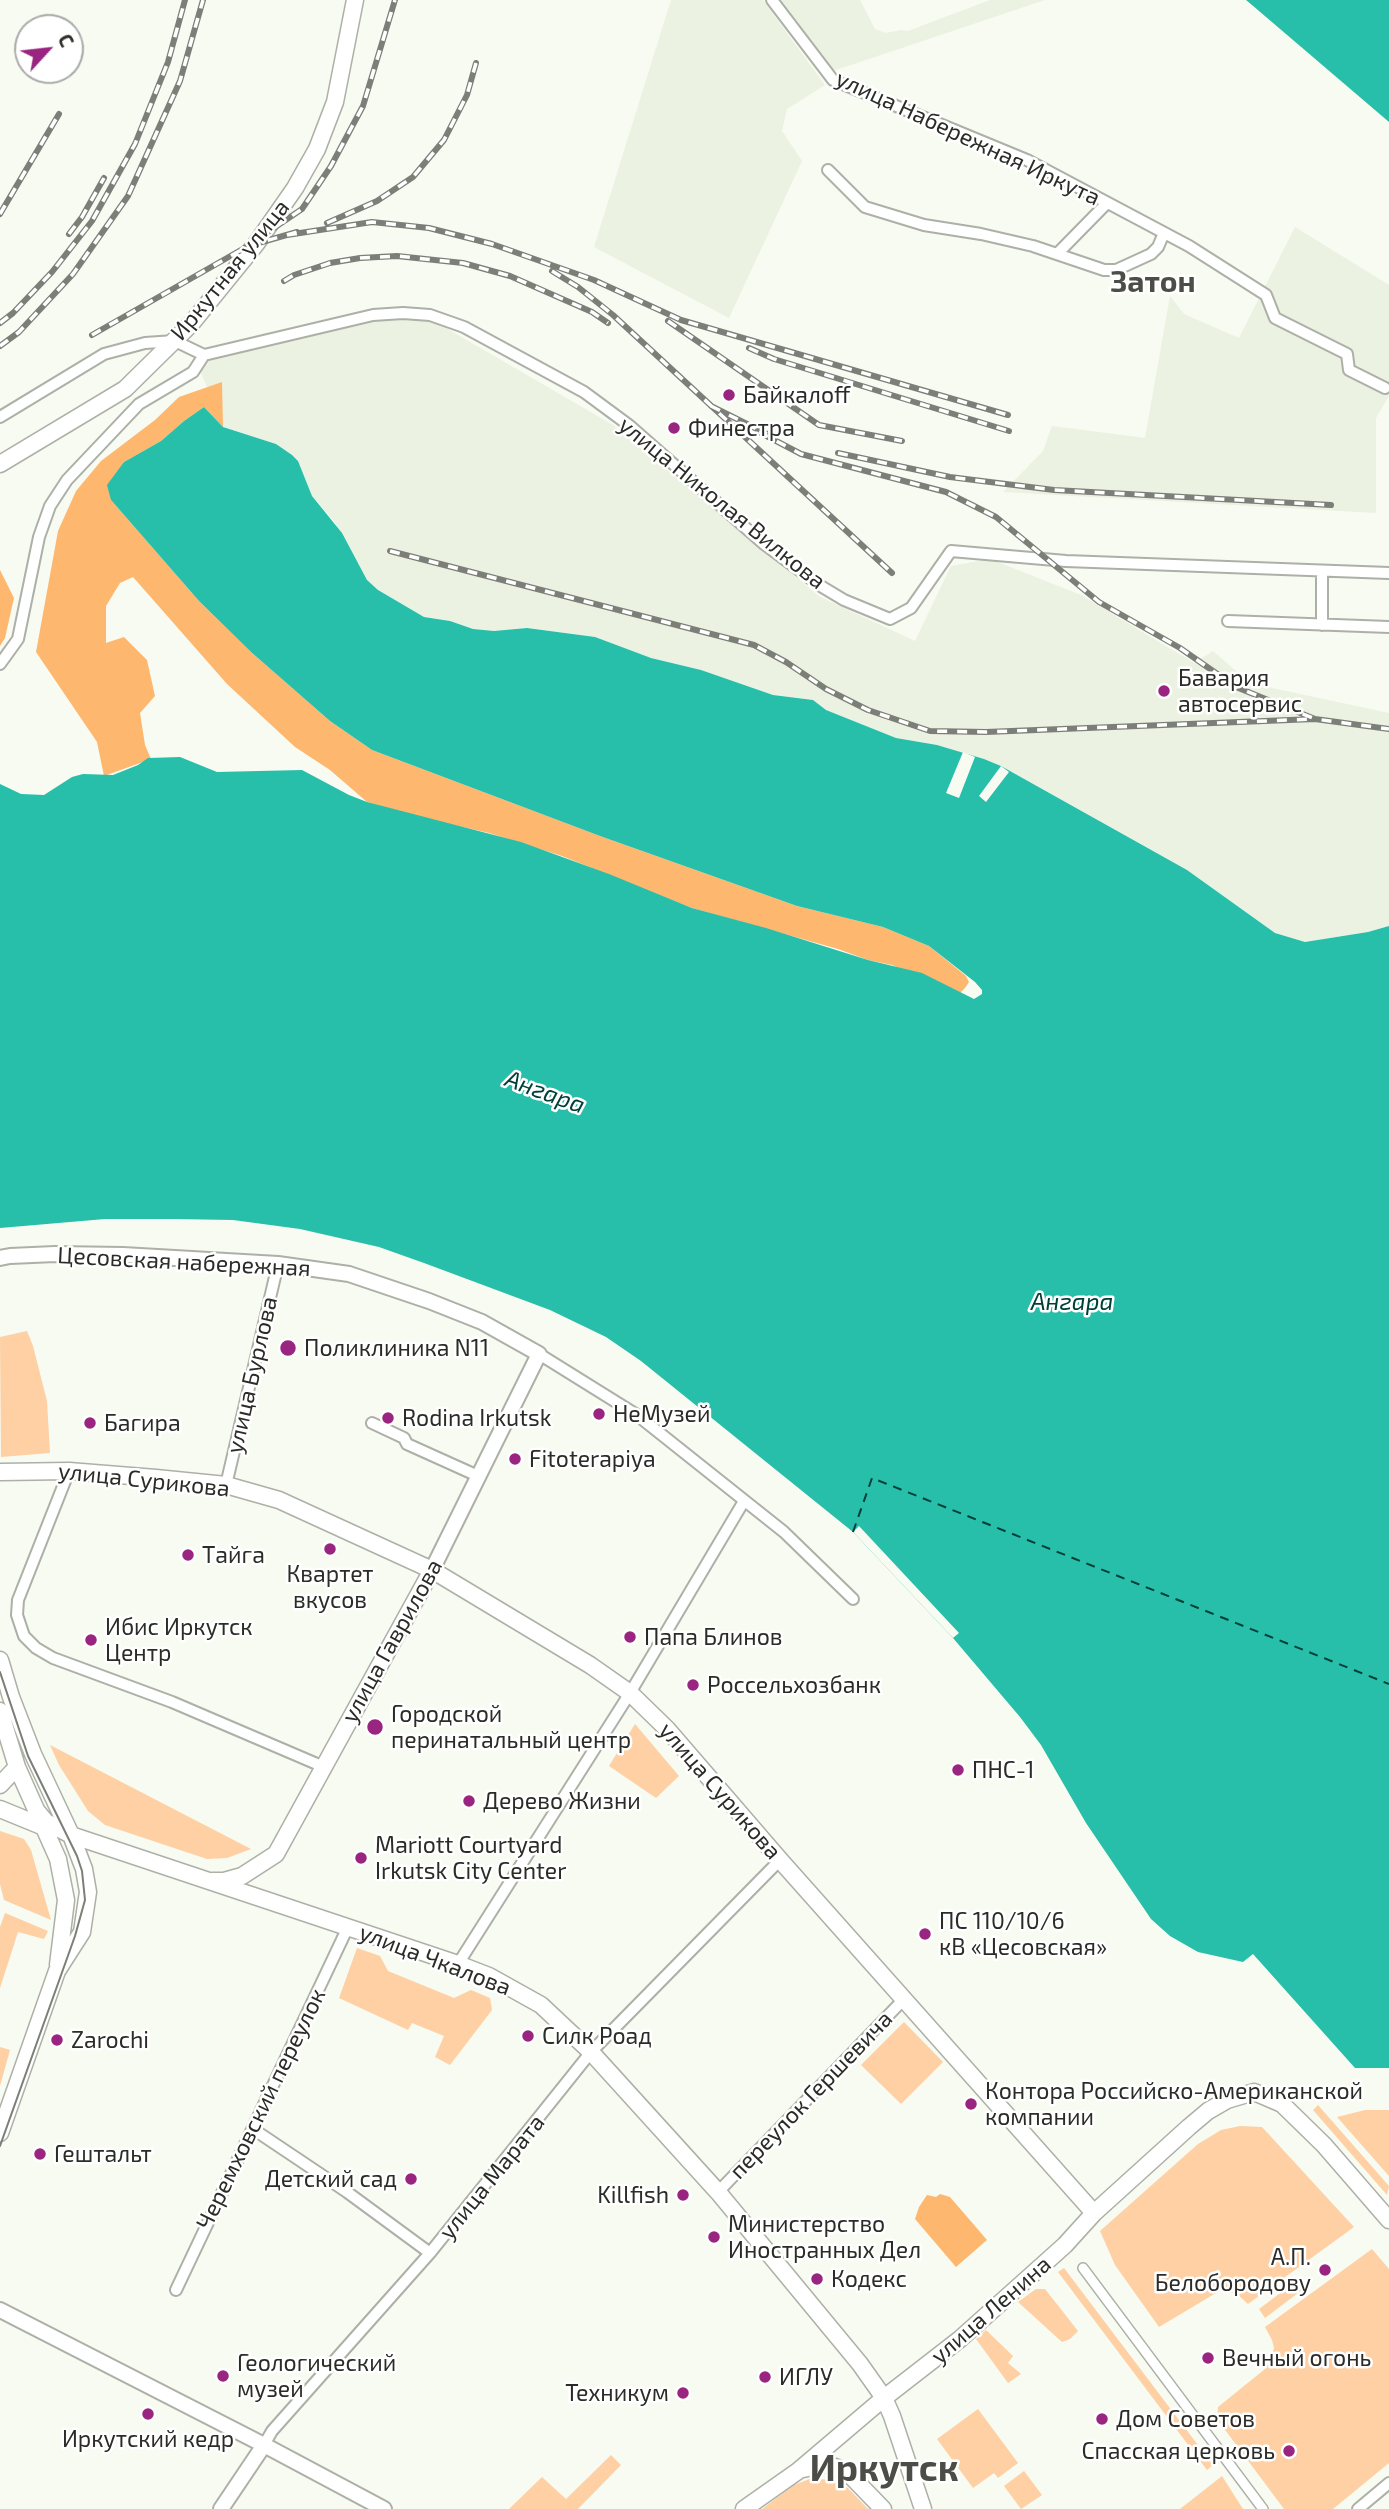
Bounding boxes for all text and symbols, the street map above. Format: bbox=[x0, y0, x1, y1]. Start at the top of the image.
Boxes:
north arrow bbox=[14, 14, 84, 84]
text: С bbox=[54, 30, 79, 50]
street label: улица Набережная Иркута bbox=[831, 65, 1105, 211]
street label: Иркутная улица bbox=[165, 194, 295, 346]
district label: Затон bbox=[1110, 264, 1196, 300]
place label: Байкалoff bbox=[743, 381, 850, 409]
marker: Байкалoff bbox=[721, 387, 737, 403]
street label: улица Николая Вилкова bbox=[613, 411, 831, 595]
place label: Финестра bbox=[688, 414, 795, 442]
marker: Финестра bbox=[666, 420, 682, 436]
place label: Бавария автосервис bbox=[1178, 664, 1302, 718]
marker: Бавария автосервис bbox=[1156, 683, 1172, 699]
water label: Ангара bbox=[501, 1064, 589, 1120]
street label: Цесовская набережная bbox=[57, 1242, 311, 1282]
water label: Ангара bbox=[1031, 1288, 1113, 1316]
street label: улица Бурлова bbox=[221, 1294, 283, 1456]
place label: Поликлиника N11 bbox=[304, 1334, 489, 1362]
marker: Поликлиника N11 bbox=[278, 1338, 298, 1358]
place label: НеМузей bbox=[613, 1400, 710, 1428]
place label: Rodina Irkutsk bbox=[402, 1404, 551, 1432]
marker: НеМузей bbox=[591, 1406, 607, 1422]
place label: Багира bbox=[104, 1409, 181, 1437]
marker: Rodina Irkutsk bbox=[380, 1410, 396, 1426]
marker: Багира bbox=[82, 1415, 98, 1431]
place label: Fitoterapiya bbox=[529, 1445, 656, 1473]
marker: Fitoterapiya bbox=[507, 1451, 523, 1467]
street label: улица Сурикова bbox=[57, 1457, 231, 1503]
place label: Тайга bbox=[202, 1541, 265, 1569]
marker: Квартет вкусов bbox=[322, 1541, 338, 1557]
marker: Тайга bbox=[180, 1547, 196, 1563]
street label: улица Гаврилова bbox=[336, 1555, 448, 1727]
place label: Квартет вкусов bbox=[287, 1560, 373, 1614]
place label: Ибис Иркутск Центр bbox=[105, 1613, 253, 1667]
place label: Папа Блинов bbox=[644, 1623, 783, 1651]
marker: Папа Блинов bbox=[622, 1629, 638, 1645]
marker: Ибис Иркутск Центр bbox=[83, 1632, 99, 1648]
place label: Россельхозбанк bbox=[707, 1671, 881, 1699]
marker: Россельхозбанк bbox=[685, 1677, 701, 1693]
place label: Городской перинатальный центр bbox=[391, 1700, 631, 1754]
marker: Городской перинатальный центр bbox=[365, 1717, 385, 1737]
street label: улица Сурикова bbox=[653, 1717, 787, 1865]
place label: ПНС-1 bbox=[972, 1756, 1034, 1784]
marker: ПНС-1 bbox=[950, 1762, 966, 1778]
place label: Дерево Жизни bbox=[483, 1787, 641, 1815]
marker: Дерево Жизни bbox=[461, 1793, 477, 1809]
place label: Mariott Courtyard Irkutsk City Center bbox=[375, 1831, 566, 1885]
marker: Mariott Courtyard Irkutsk City Center bbox=[353, 1850, 369, 1866]
place label: ПС 110/10/6 кВ «Цесовская» bbox=[939, 1907, 1107, 1961]
street label: улица Чкалова bbox=[355, 1918, 515, 2002]
marker: ПС 110/10/6 кВ «Цесовская» bbox=[917, 1926, 933, 1942]
street label: Черемховский переулок bbox=[191, 1984, 331, 2234]
street label: переулок Гершевича bbox=[724, 2005, 898, 2185]
place label: Силк Роад bbox=[542, 2022, 652, 2050]
place label: Zarochi bbox=[71, 2026, 149, 2054]
marker: Силк Роад bbox=[520, 2028, 536, 2044]
marker: Zarochi bbox=[49, 2032, 65, 2048]
place label: Контора Российско-Американской компании bbox=[985, 2077, 1363, 2131]
marker: Контора Российско-Американской компании bbox=[963, 2096, 979, 2112]
street label: улица Марата bbox=[433, 2109, 551, 2245]
place label: Гештальт bbox=[54, 2140, 152, 2168]
marker: Гештальт bbox=[32, 2146, 48, 2162]
place label: Детский сад bbox=[265, 2165, 397, 2193]
marker: Детский сад bbox=[403, 2171, 419, 2187]
place label: Killfish bbox=[597, 2181, 669, 2209]
marker: Killfish bbox=[675, 2187, 691, 2203]
place label: Министерство Иностранных Дел bbox=[728, 2210, 921, 2264]
marker: Министерство Иностранных Дел bbox=[706, 2229, 722, 2245]
place label: А.П. Белобородову bbox=[1155, 2243, 1311, 2297]
street label: улица Ленина bbox=[925, 2250, 1057, 2370]
marker: А.П. Белобородову bbox=[1317, 2262, 1333, 2278]
place label: Кодекс bbox=[831, 2265, 907, 2293]
marker: Кодекс bbox=[809, 2271, 825, 2287]
place label: Вечный огонь bbox=[1222, 2344, 1371, 2372]
place label: Геологический музей bbox=[237, 2349, 396, 2403]
marker: Вечный огонь bbox=[1200, 2350, 1216, 2366]
place label: ИГЛУ bbox=[779, 2363, 833, 2391]
marker: Геологический музей bbox=[215, 2368, 231, 2384]
marker: ИГЛУ bbox=[757, 2369, 773, 2385]
place label: Техникум bbox=[565, 2379, 669, 2407]
marker: Техникум bbox=[675, 2385, 691, 2401]
place label: Дом Советов bbox=[1116, 2405, 1255, 2433]
marker: Иркутский кедр bbox=[140, 2406, 156, 2422]
marker: Дом Советов bbox=[1094, 2411, 1110, 2427]
place label: Иркутский кедр bbox=[62, 2425, 234, 2453]
place label: Спасская церковь bbox=[1082, 2437, 1275, 2465]
marker: Спасская церковь bbox=[1281, 2443, 1297, 2459]
district label: Иркутск bbox=[809, 2447, 959, 2491]

